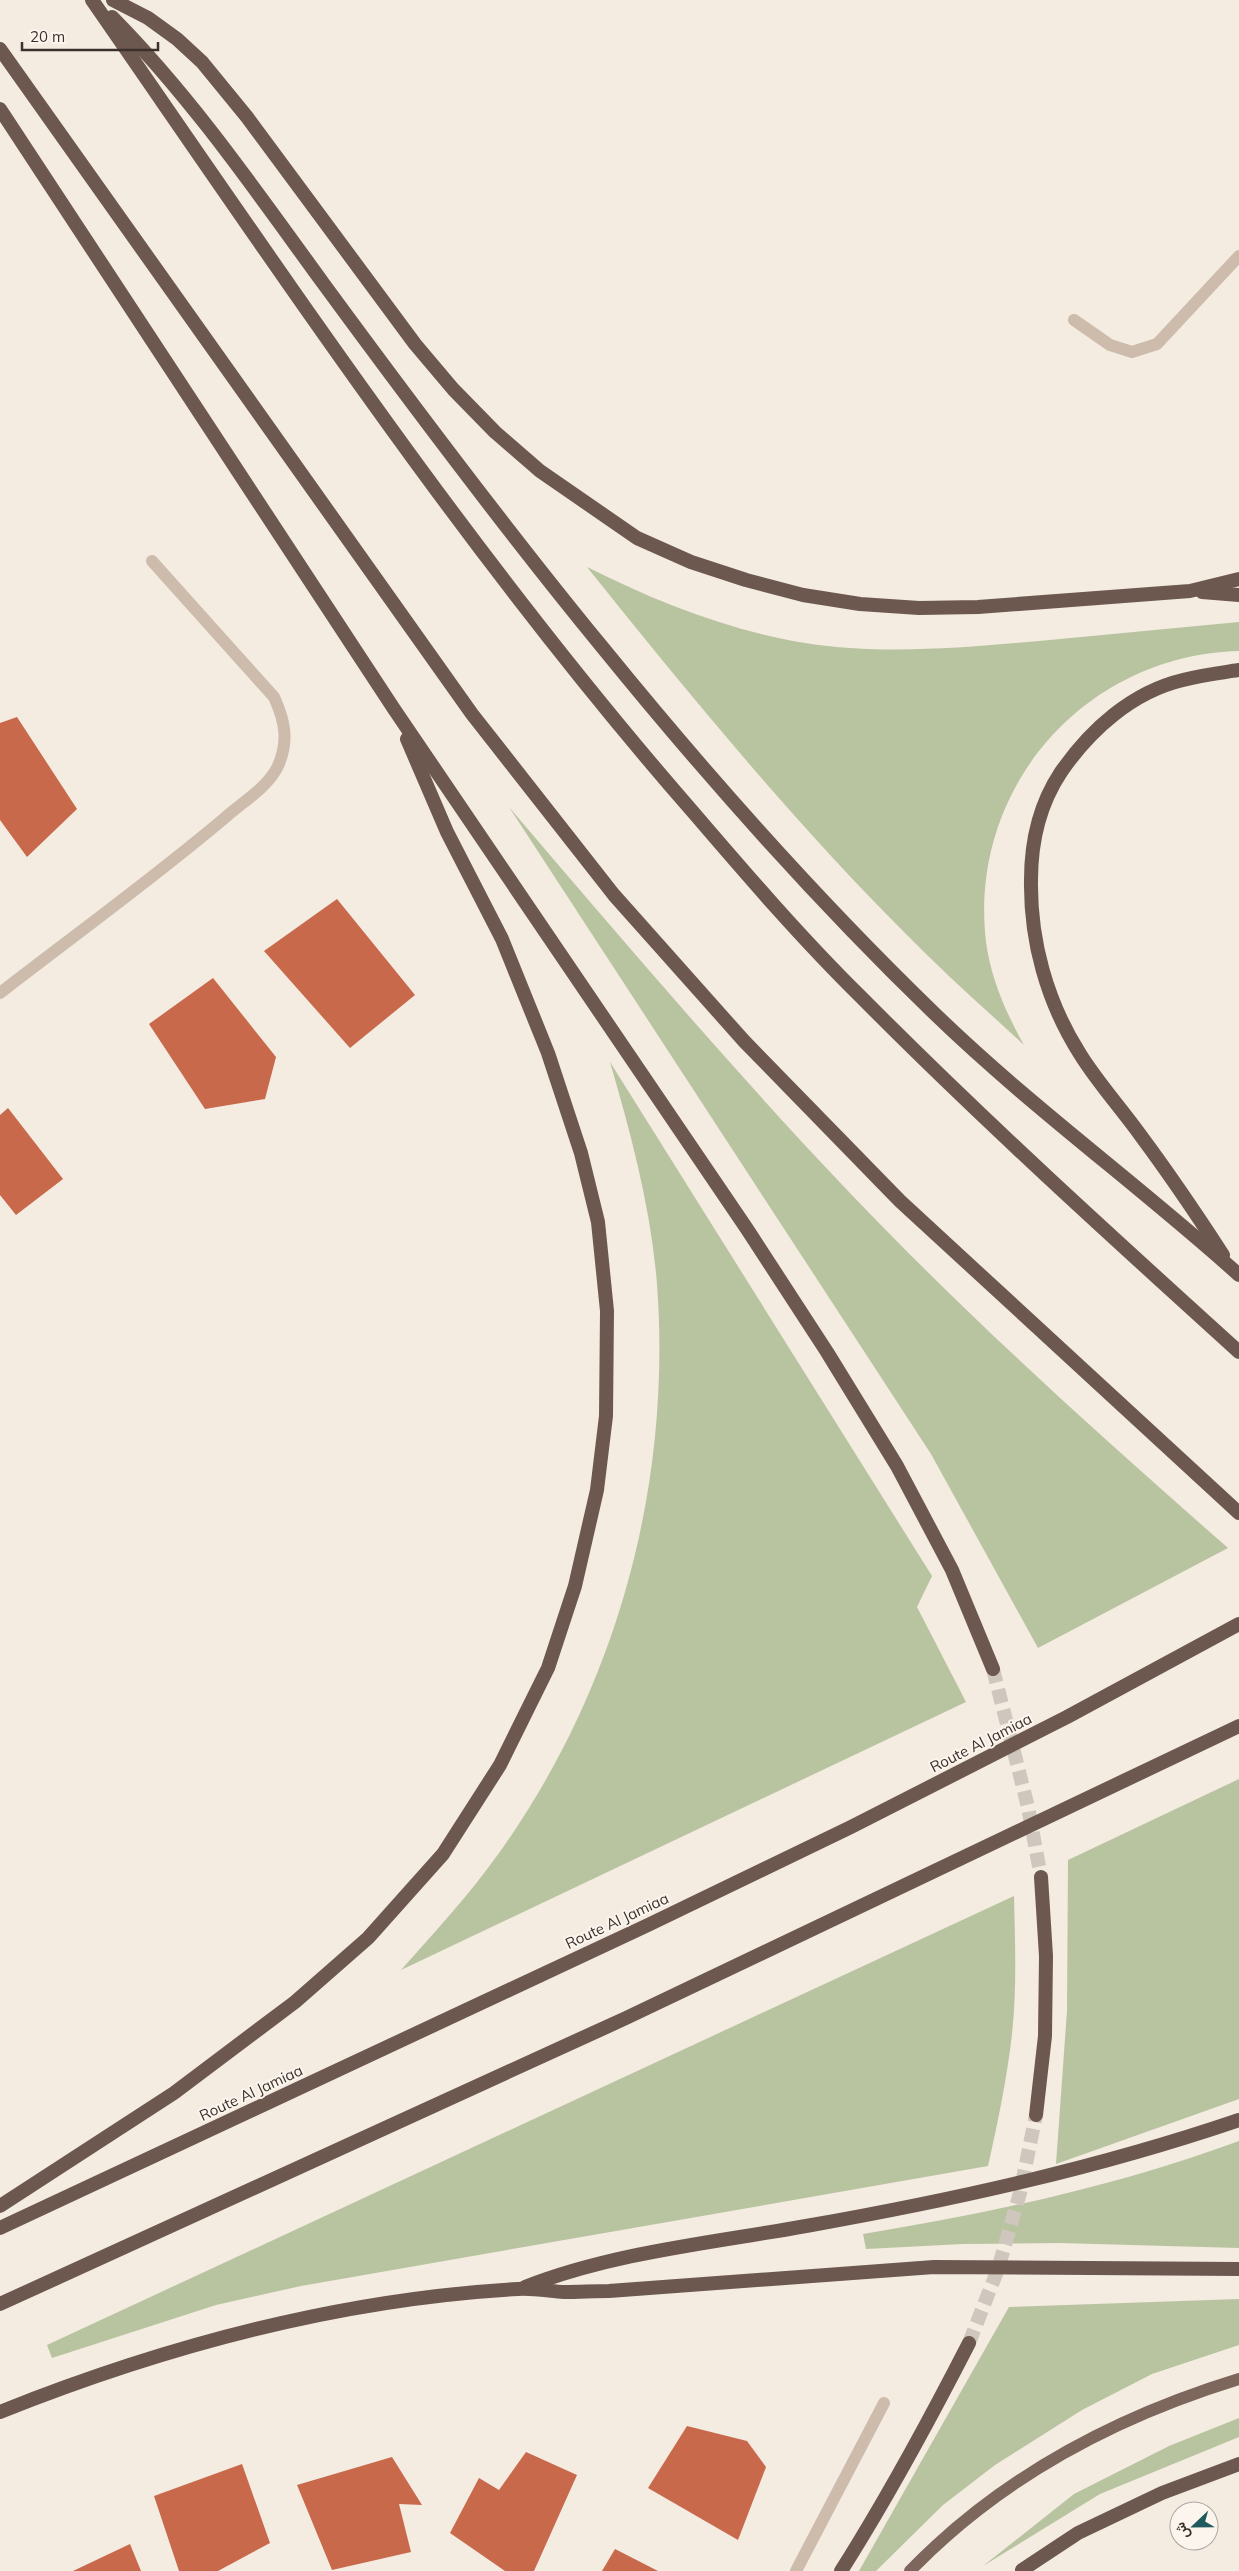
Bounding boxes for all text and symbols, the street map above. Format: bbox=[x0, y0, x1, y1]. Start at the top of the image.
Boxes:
scale bar bbox=[22, 20, 159, 52]
text: 20 m bbox=[30, 27, 65, 46]
street label: Route Al Jamiaa bbox=[927, 1709, 1035, 1776]
street label: Route Al Jamiaa bbox=[562, 1888, 672, 1953]
street label: Route Al Jamiaa bbox=[196, 2060, 306, 2125]
north arrow bbox=[1169, 2501, 1219, 2551]
text: ش bbox=[1170, 2520, 1193, 2542]

